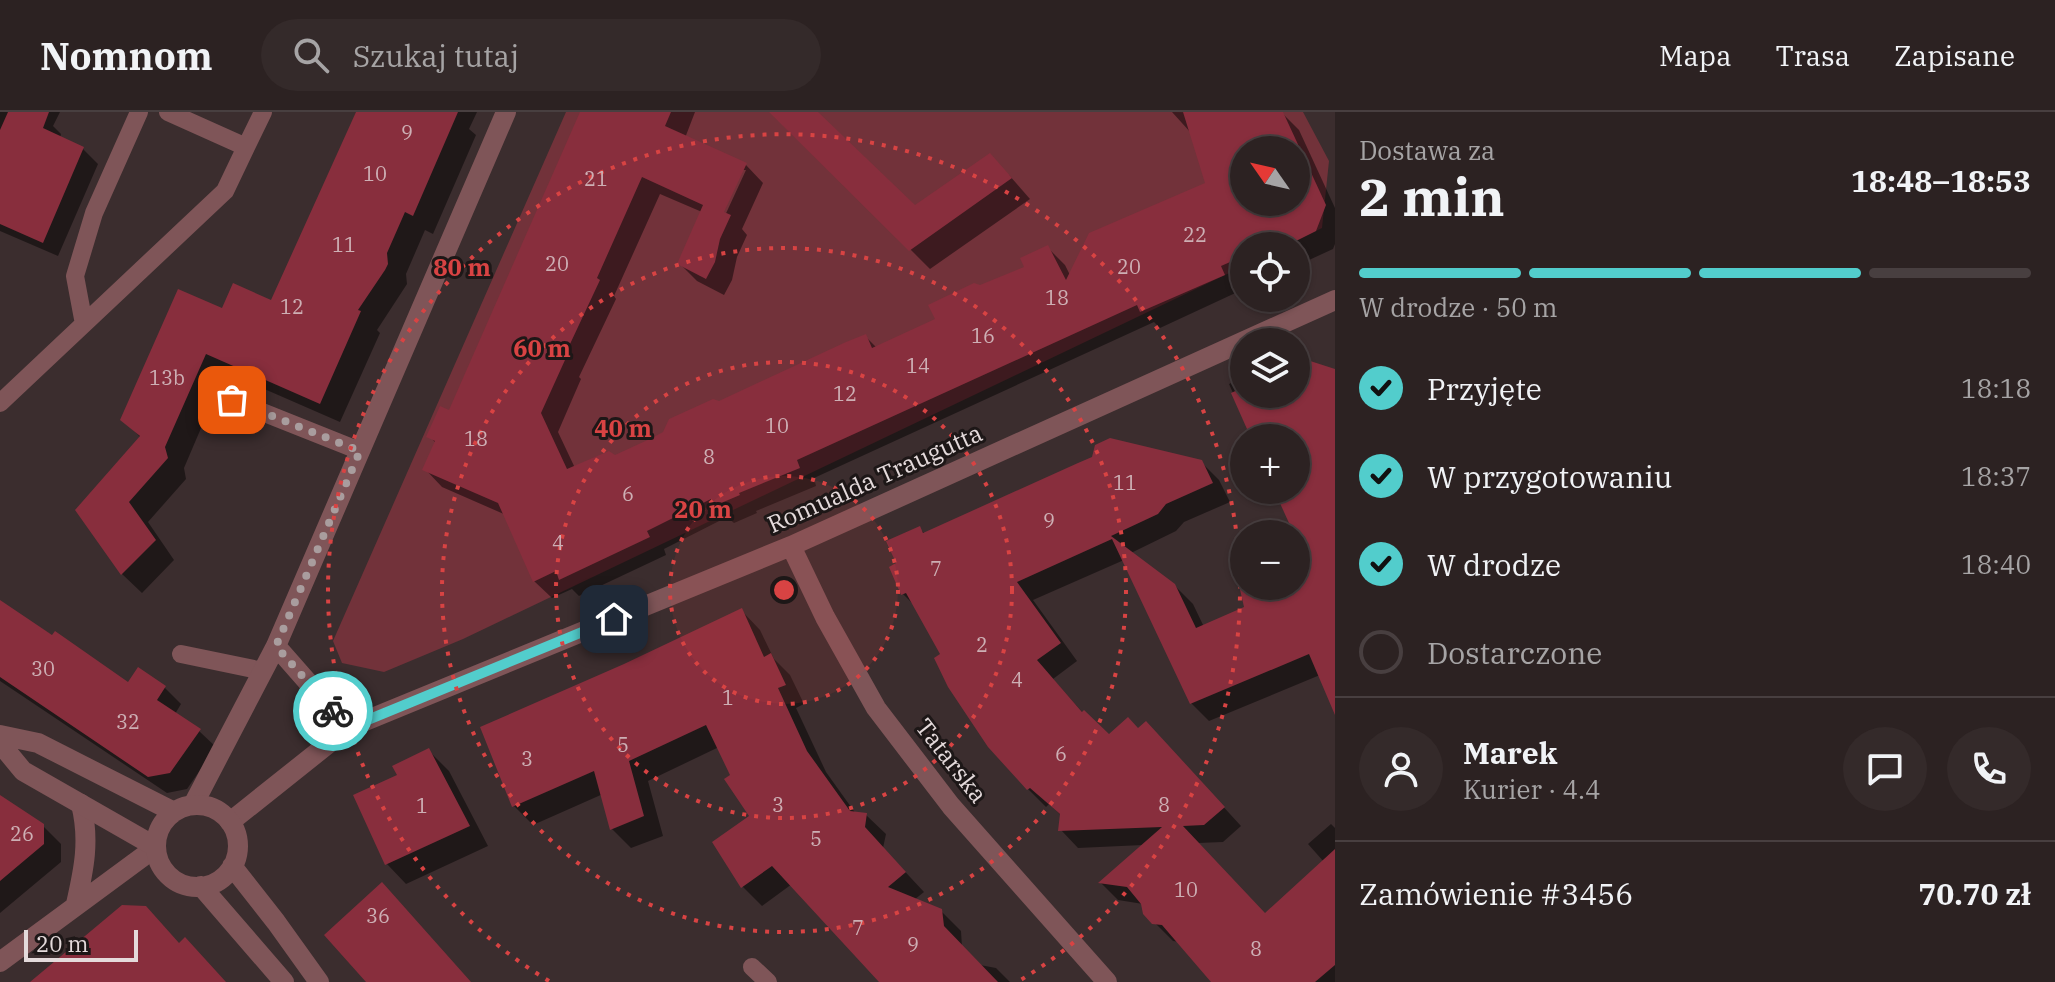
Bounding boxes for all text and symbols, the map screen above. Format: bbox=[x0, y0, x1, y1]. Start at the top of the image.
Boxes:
search box bbox=[261, 19, 821, 91]
text: Nomnom bbox=[40, 31, 213, 80]
icon: search bbox=[289, 33, 333, 77]
text: Szukaj tutaj bbox=[353, 36, 519, 75]
text: Mapa bbox=[1659, 37, 1732, 74]
text: Trasa bbox=[1776, 37, 1850, 74]
text: Zapisane bbox=[1894, 37, 2015, 74]
house number: 9 bbox=[401, 119, 413, 146]
text: Dostawa za bbox=[1359, 133, 1495, 167]
north arrow bbox=[1230, 136, 1310, 216]
map controls bbox=[1230, 136, 1310, 600]
house number: 10 bbox=[363, 160, 387, 187]
text: 18:48–18:53 bbox=[1851, 161, 2031, 200]
text: 2 min bbox=[1359, 163, 1505, 230]
house number: 21 bbox=[584, 165, 608, 192]
house number: 22 bbox=[1183, 221, 1207, 248]
house number: 11 bbox=[332, 231, 356, 258]
button: locate bbox=[1230, 232, 1310, 312]
house number: 20 bbox=[545, 250, 569, 277]
text: 80 m bbox=[433, 251, 491, 283]
house number: 20 bbox=[1117, 253, 1141, 280]
house number: 18 bbox=[1045, 284, 1069, 311]
text: W drodze · 50 m bbox=[1359, 290, 1558, 324]
house number: 12 bbox=[280, 293, 304, 320]
house number: 16 bbox=[971, 322, 995, 349]
button: layers bbox=[1230, 328, 1310, 408]
text: 60 m bbox=[513, 332, 571, 364]
house number: 14 bbox=[906, 352, 930, 379]
house number: 13b bbox=[149, 364, 185, 391]
pin bbox=[198, 366, 266, 434]
icon: check bbox=[1359, 366, 1403, 410]
text: Przyjęte bbox=[1427, 369, 1542, 408]
text: 18:18 bbox=[1961, 371, 2031, 405]
icon: bag bbox=[210, 378, 254, 422]
house number: 12 bbox=[833, 380, 857, 407]
text: 40 m bbox=[594, 412, 652, 444]
house number: 10 bbox=[765, 412, 789, 439]
street label: Romualda Traugutta bbox=[762, 416, 987, 540]
button: + bbox=[1230, 424, 1310, 504]
house number: 18 bbox=[464, 425, 488, 452]
house number: 8 bbox=[703, 443, 715, 470]
icon: check bbox=[1359, 454, 1403, 498]
text: W przygotowaniu bbox=[1427, 457, 1672, 496]
text: 18:37 bbox=[1961, 459, 2031, 493]
house number: 11 bbox=[1113, 469, 1137, 496]
house number: 6 bbox=[622, 480, 634, 507]
text: 20 m bbox=[674, 493, 732, 525]
house number: 9 bbox=[1043, 507, 1055, 534]
button: − bbox=[1230, 520, 1310, 600]
house number: 4 bbox=[552, 529, 564, 556]
icon: check bbox=[1359, 542, 1403, 586]
text: W drodze bbox=[1427, 545, 1561, 584]
text: 18:40 bbox=[1961, 547, 2031, 581]
house number: 7 bbox=[930, 555, 942, 582]
centre of rings bbox=[770, 576, 798, 604]
pin bbox=[580, 585, 648, 653]
icon: home bbox=[592, 597, 636, 641]
house number: 2 bbox=[976, 631, 988, 658]
text: Dostarczone bbox=[1427, 633, 1602, 672]
house number: 30 bbox=[31, 655, 55, 682]
house number: 4 bbox=[1011, 666, 1023, 693]
courier bbox=[293, 671, 373, 751]
house number: 1 bbox=[722, 684, 734, 711]
icon: bike bbox=[311, 689, 355, 733]
house number: 32 bbox=[116, 708, 140, 735]
street label: Tatarska bbox=[909, 712, 995, 809]
button: person bbox=[1359, 727, 1443, 811]
button: chat bbox=[1843, 727, 1927, 811]
button: phone bbox=[1947, 727, 2031, 811]
house number: 5 bbox=[617, 731, 629, 758]
text: Marek bbox=[1463, 733, 1557, 772]
house number: 6 bbox=[1055, 740, 1067, 767]
house number: 3 bbox=[521, 745, 533, 772]
text: Kurier · 4.4 bbox=[1463, 772, 1601, 806]
house number: 3 bbox=[772, 791, 784, 818]
house number: 8 bbox=[1158, 791, 1170, 818]
house number: 1 bbox=[416, 792, 428, 819]
house number: 26 bbox=[10, 820, 34, 847]
house number: 5 bbox=[810, 825, 822, 852]
text: Zamówienie #3456 bbox=[1359, 874, 1633, 913]
text: 70.70 zł bbox=[1918, 874, 2031, 913]
house number: 10 bbox=[1174, 876, 1198, 903]
house number: 36 bbox=[366, 902, 390, 929]
house number: 7 bbox=[852, 914, 864, 941]
scale bar bbox=[24, 926, 138, 962]
text: 20 m bbox=[36, 929, 88, 958]
house number: 9 bbox=[907, 931, 919, 958]
house number: 8 bbox=[1250, 935, 1262, 962]

